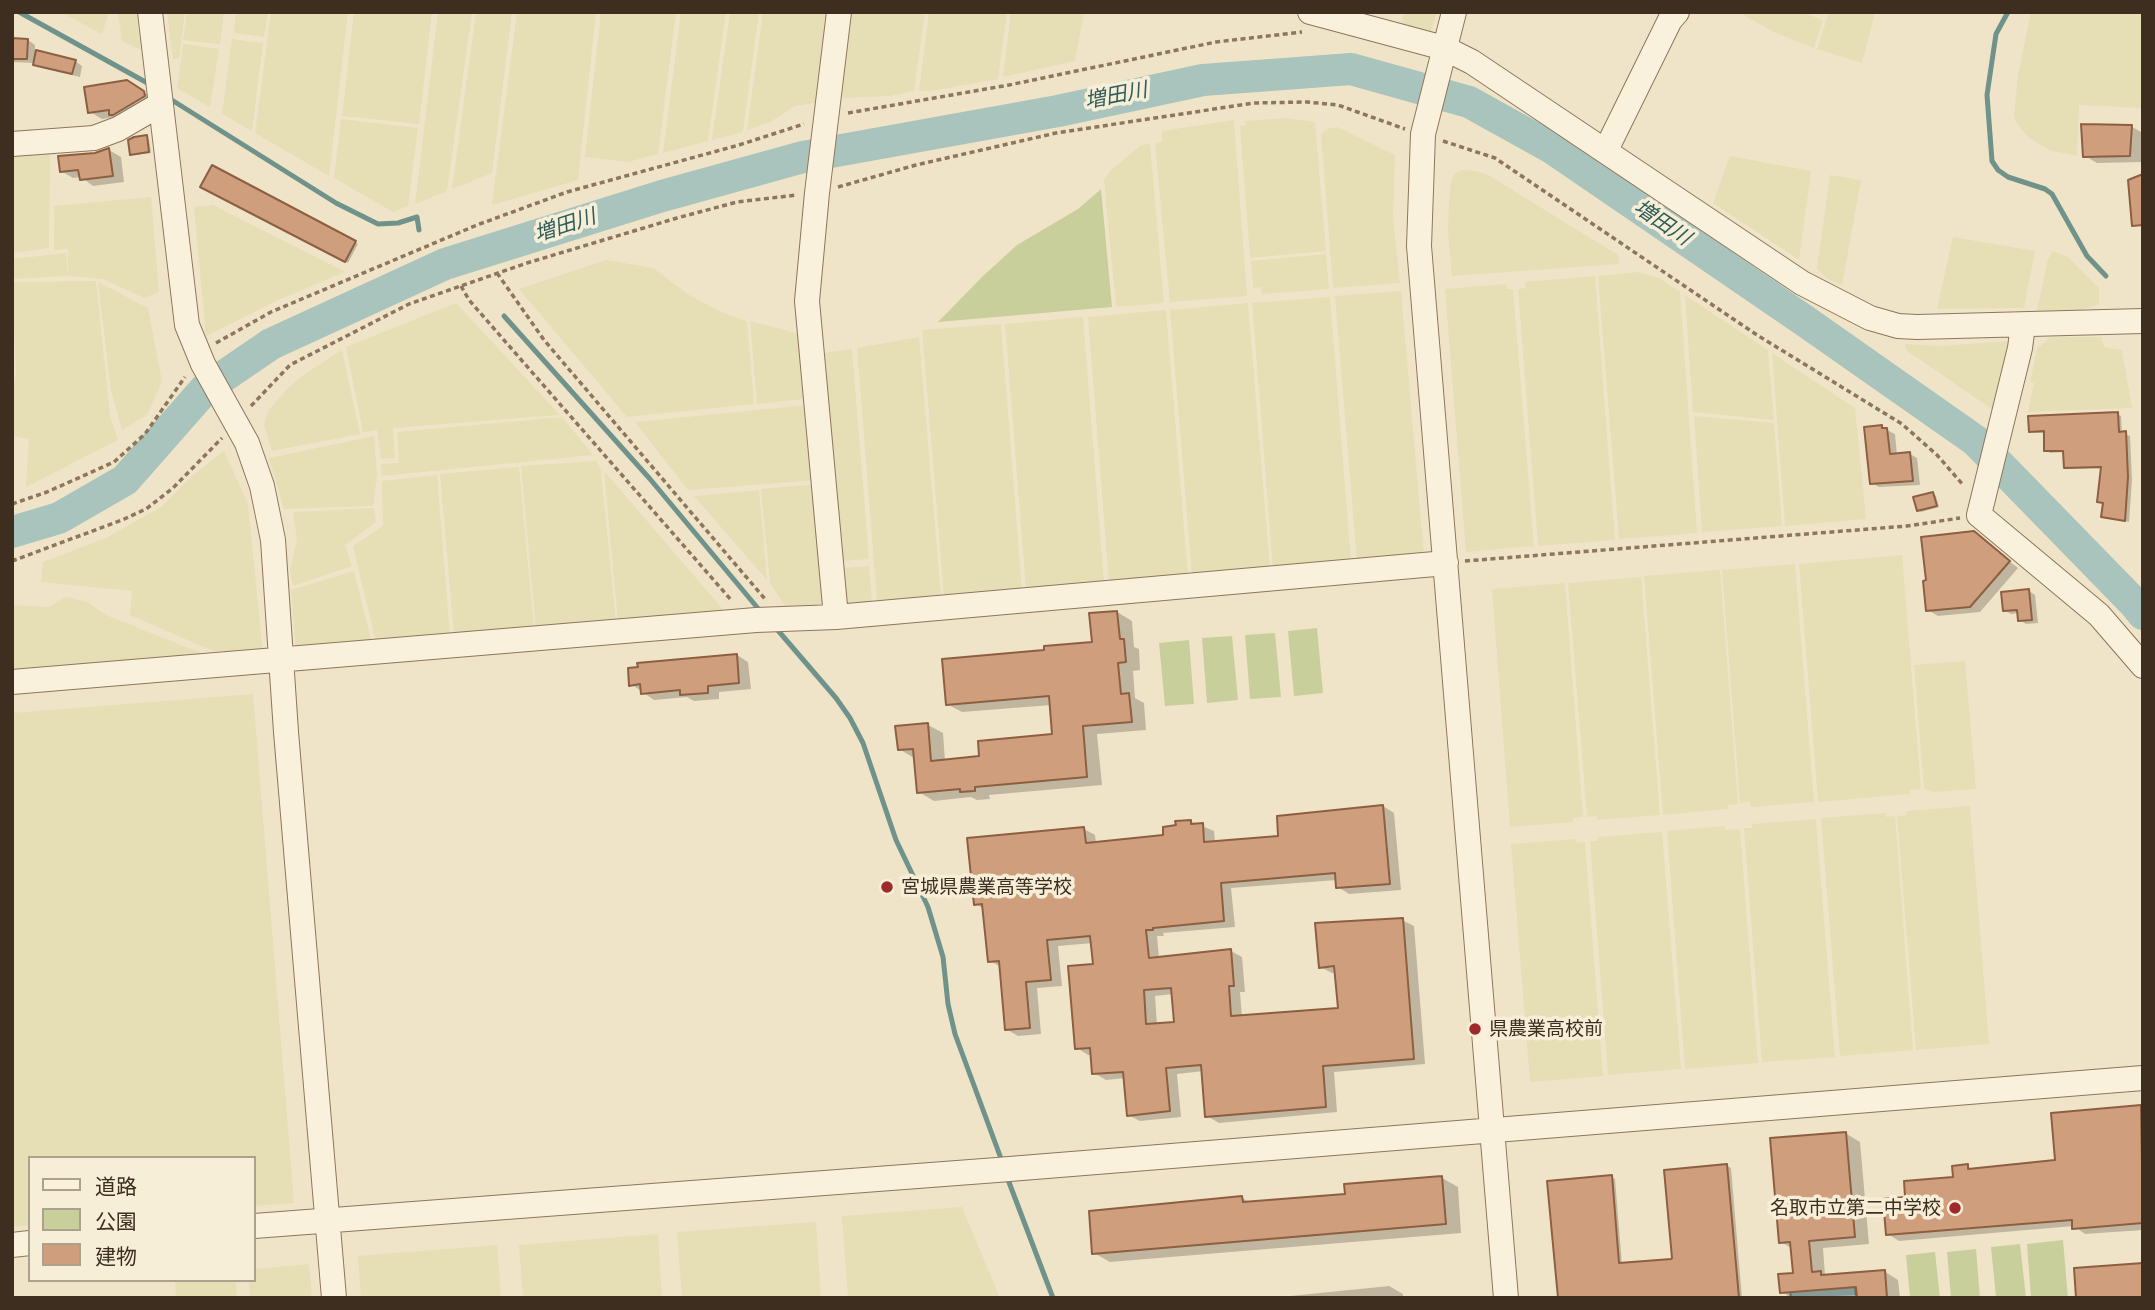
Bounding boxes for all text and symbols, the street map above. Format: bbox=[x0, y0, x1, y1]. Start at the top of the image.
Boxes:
water label: 増田川 bbox=[1083, 78, 1149, 114]
water label: 増田川 bbox=[1629, 195, 1695, 251]
water label: 増田川 bbox=[531, 204, 599, 248]
place label: 宮城県農業高等学校 bbox=[901, 876, 1072, 898]
marker: 宮城県農業高等学校 bbox=[879, 879, 895, 895]
place label: 県農業高校前 bbox=[1489, 1018, 1603, 1040]
marker: 県農業高校前 bbox=[1467, 1021, 1483, 1037]
legend bbox=[28, 1156, 256, 1282]
text: 道路 bbox=[95, 1169, 137, 1200]
place label: 名取市立第二中学校 bbox=[1770, 1197, 1941, 1219]
marker: 名取市立第二中学校 bbox=[1947, 1200, 1963, 1216]
text: 公園 bbox=[95, 1204, 137, 1235]
text: 建物 bbox=[95, 1239, 137, 1270]

